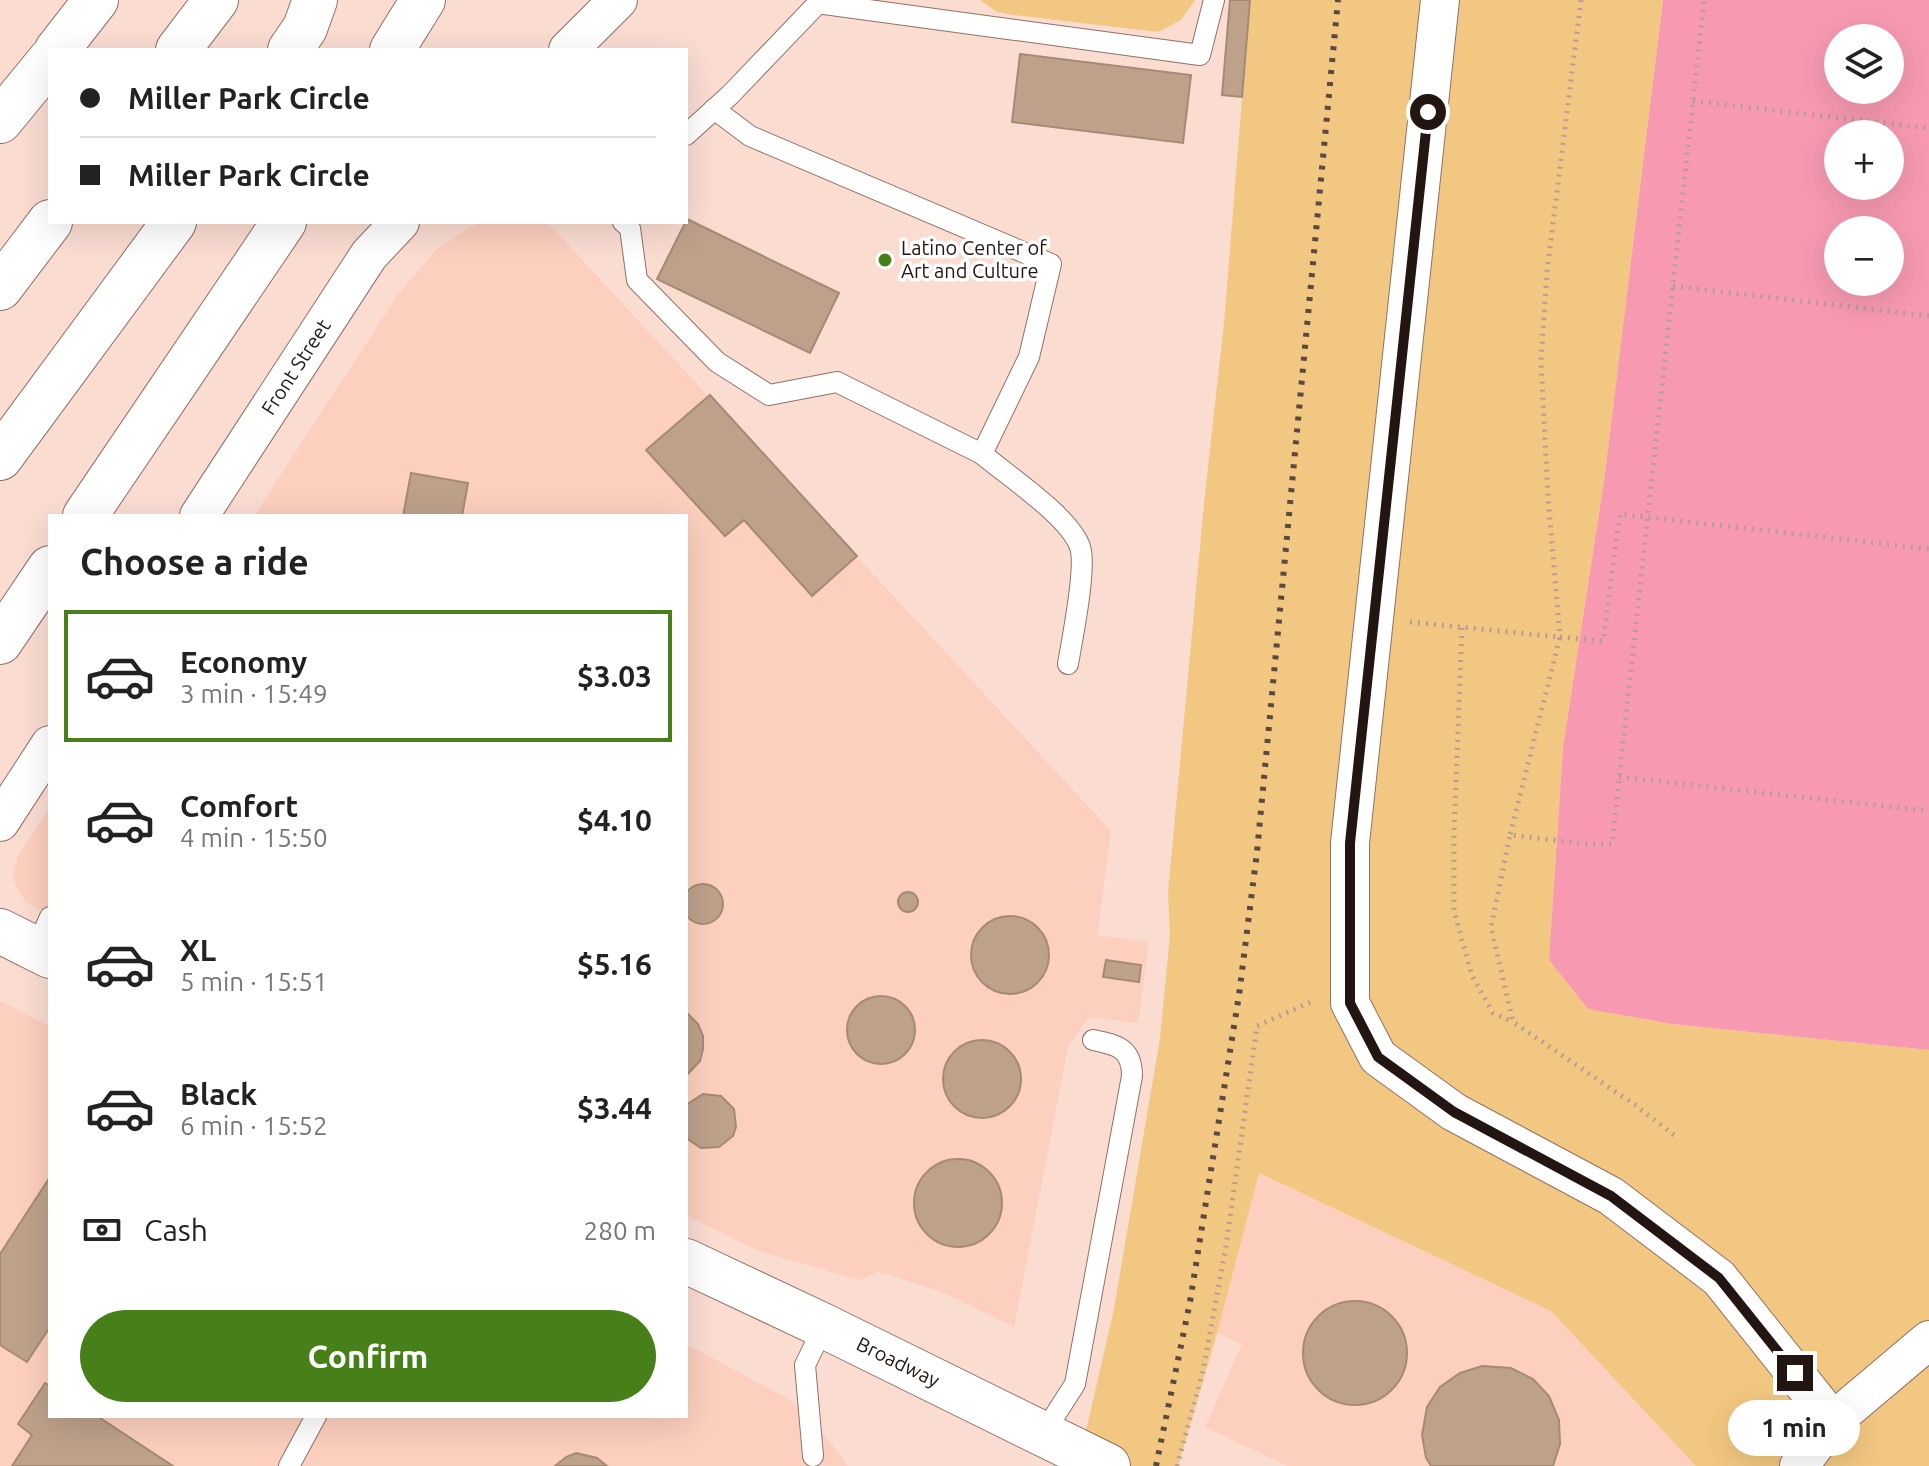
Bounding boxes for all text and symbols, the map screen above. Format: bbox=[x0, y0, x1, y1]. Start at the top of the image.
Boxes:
map controls bbox=[1824, 24, 1904, 296]
button: layers bbox=[1824, 24, 1904, 104]
text: Miller Park Circle bbox=[128, 81, 370, 115]
route start bbox=[1410, 94, 1446, 130]
button: + bbox=[1824, 120, 1904, 200]
text: Miller Park Circle bbox=[128, 158, 370, 192]
button: − bbox=[1824, 216, 1904, 296]
place label: Latino Center of Art and Culture bbox=[901, 236, 1047, 282]
marker: Latino Center of Art and Culture bbox=[876, 251, 894, 269]
street label: Front Street bbox=[256, 315, 335, 419]
text: Choose a ride bbox=[80, 541, 309, 582]
icon: car bbox=[84, 640, 156, 712]
text: Economy bbox=[180, 645, 307, 679]
text: $3.03 bbox=[577, 659, 652, 693]
text: 3 min · 15:49 bbox=[180, 679, 328, 708]
icon: car bbox=[84, 784, 156, 856]
text: Comfort bbox=[180, 789, 298, 823]
text: $4.10 bbox=[577, 803, 652, 837]
text: 4 min · 15:50 bbox=[180, 823, 328, 852]
icon: car bbox=[84, 928, 156, 1000]
text: XL bbox=[180, 933, 216, 967]
text: $5.16 bbox=[577, 947, 652, 981]
text: 5 min · 15:51 bbox=[180, 967, 328, 996]
icon: car bbox=[84, 1072, 156, 1144]
text: Black bbox=[180, 1077, 257, 1111]
text: $3.44 bbox=[577, 1091, 652, 1125]
text: 6 min · 15:52 bbox=[180, 1111, 328, 1140]
icon: cash bbox=[80, 1208, 124, 1252]
text: Cash bbox=[144, 1213, 208, 1247]
text: 280 m bbox=[584, 1216, 656, 1245]
button: Confirm bbox=[80, 1310, 656, 1402]
street label: Broadway bbox=[853, 1332, 944, 1392]
route end bbox=[1777, 1355, 1813, 1391]
callout: 1 min bbox=[1729, 1401, 1861, 1457]
text: 1 min bbox=[1761, 1413, 1827, 1442]

